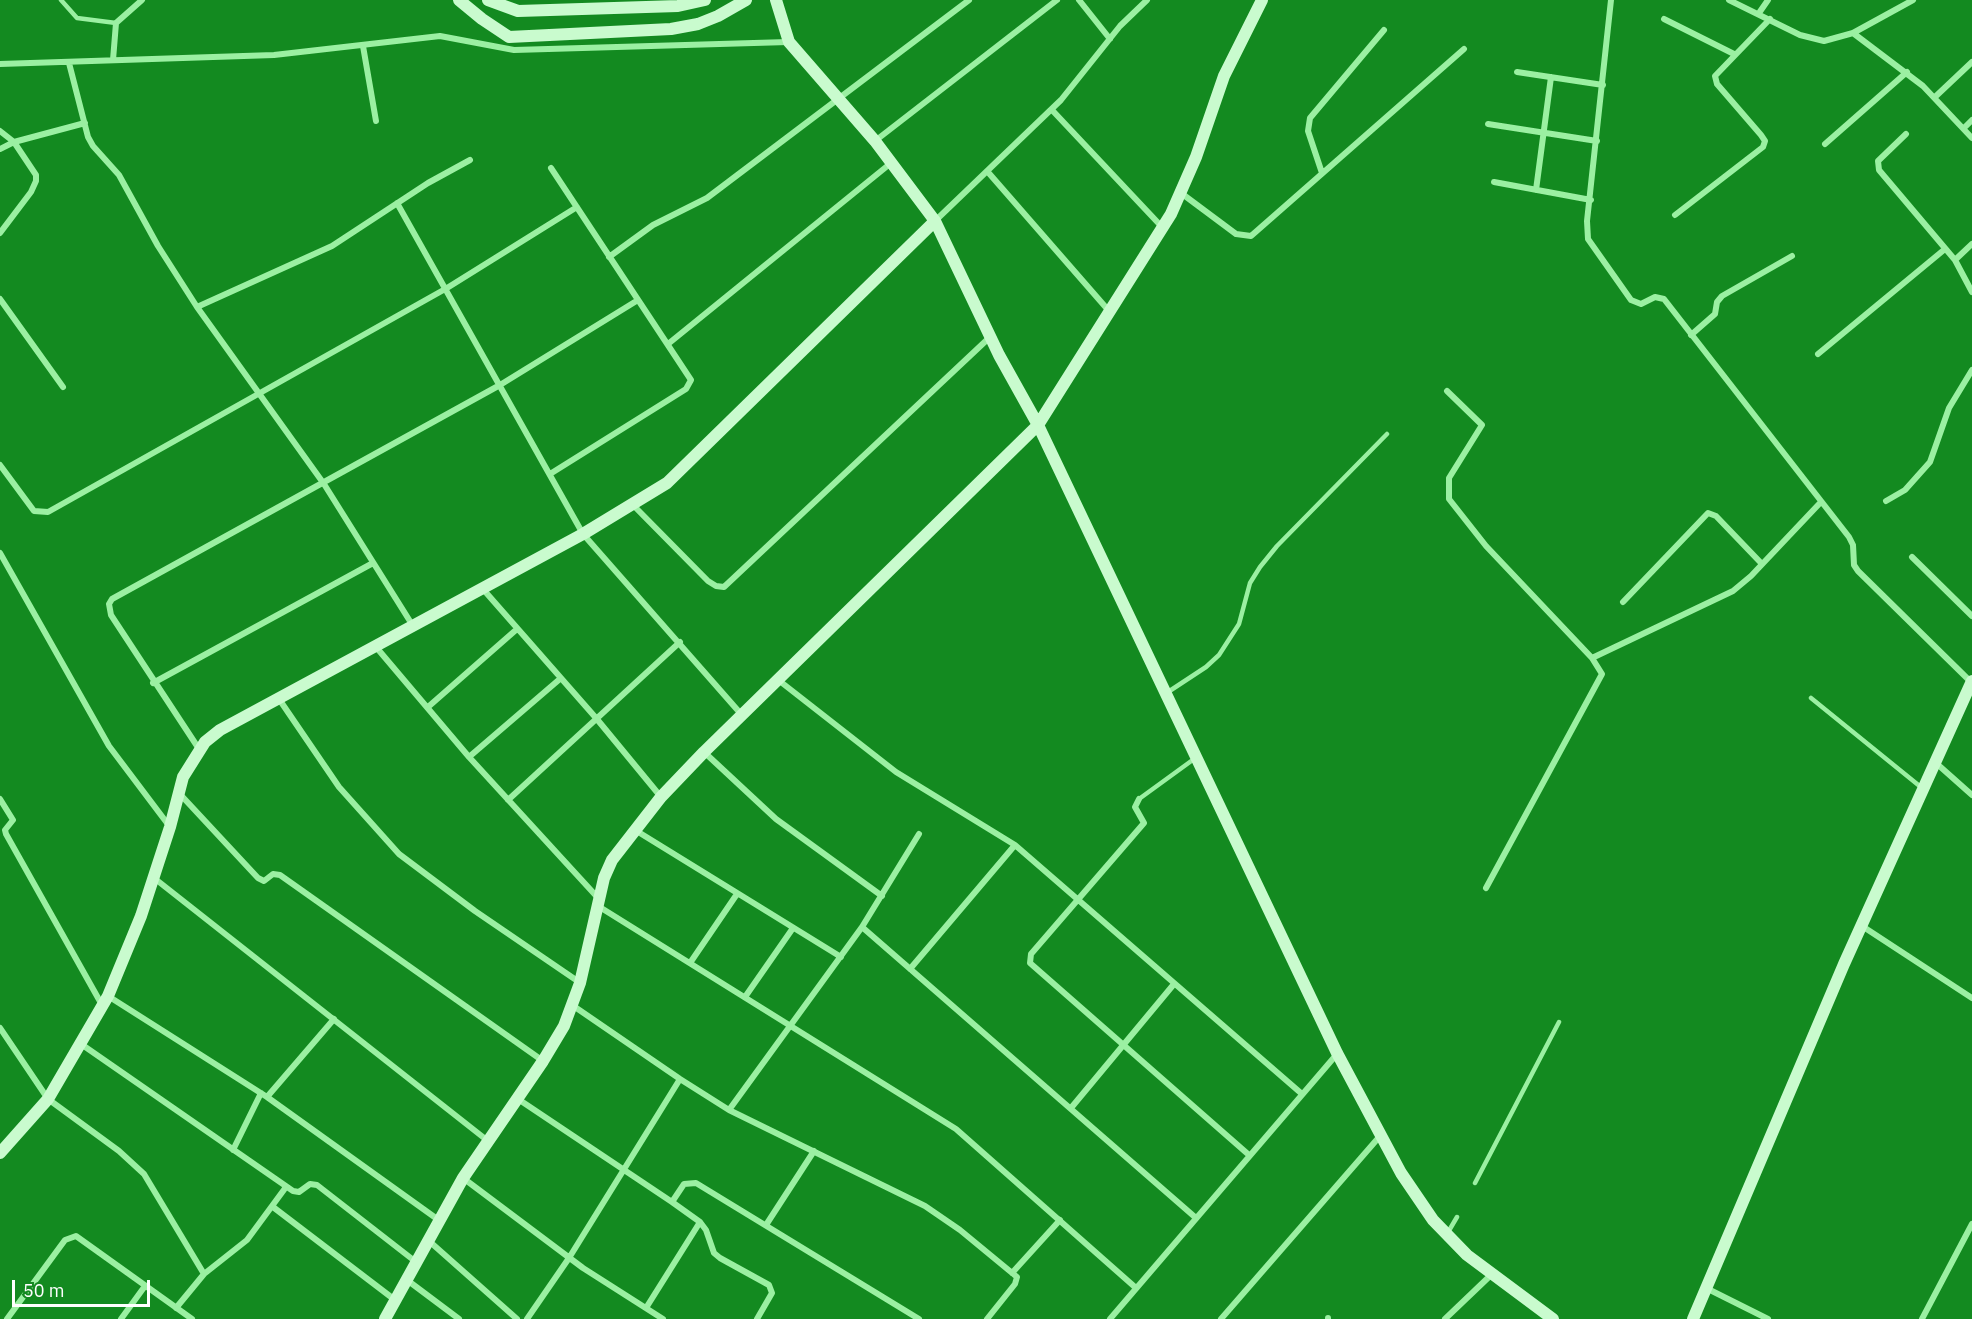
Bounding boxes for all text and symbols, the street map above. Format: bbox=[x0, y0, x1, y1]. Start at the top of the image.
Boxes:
scale bar bbox=[15, 1268, 153, 1306]
text: 50 m bbox=[23, 1279, 65, 1302]

